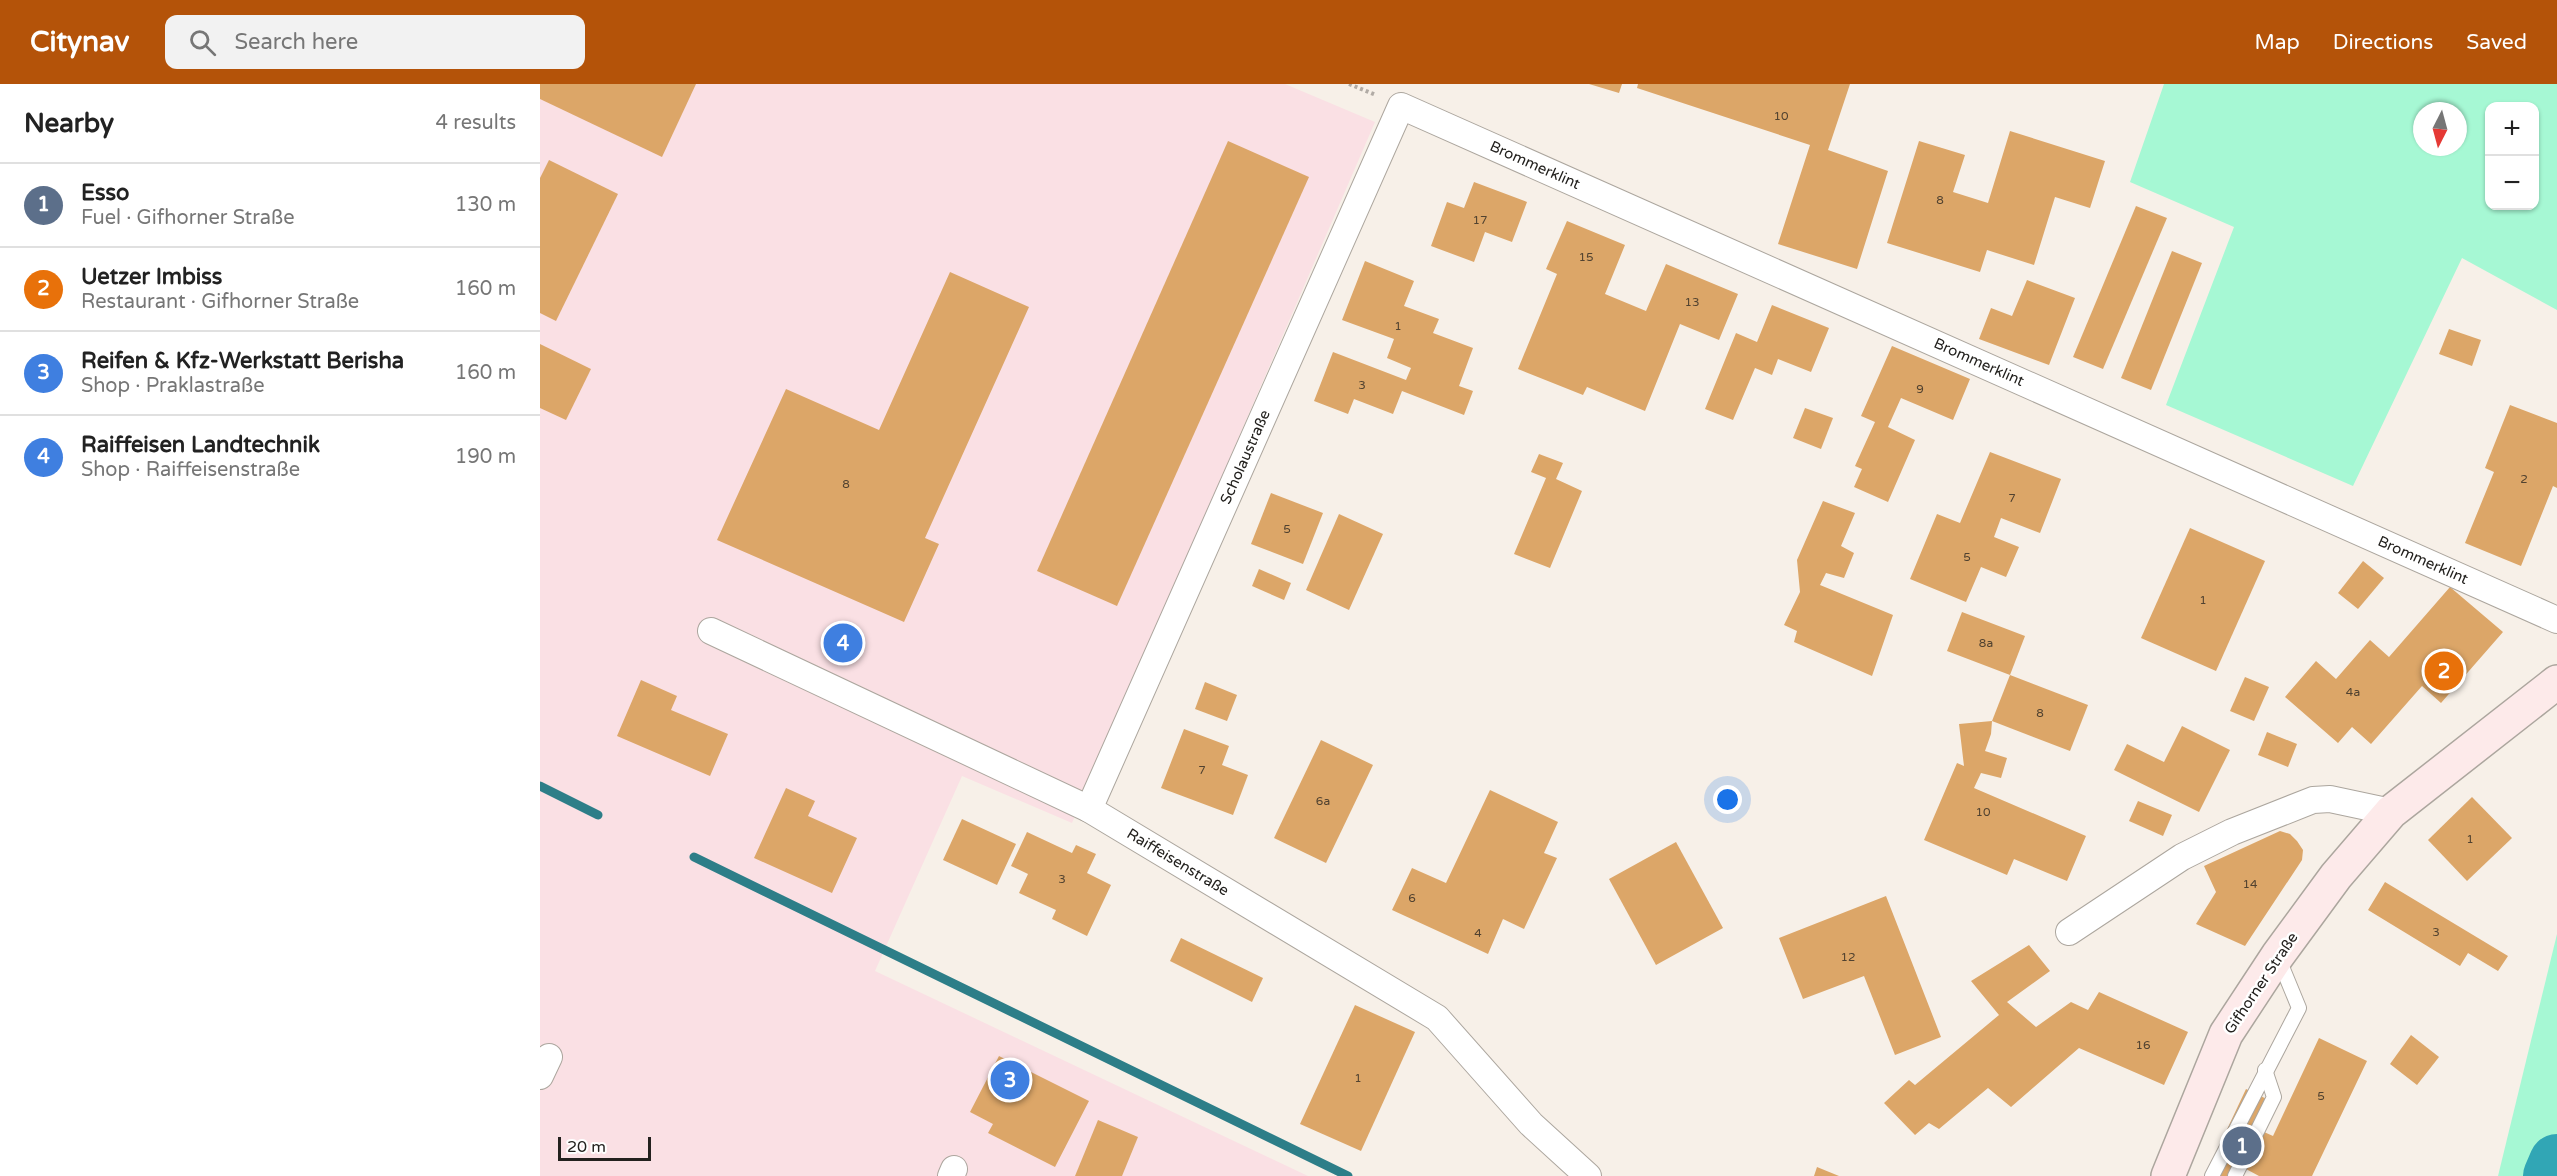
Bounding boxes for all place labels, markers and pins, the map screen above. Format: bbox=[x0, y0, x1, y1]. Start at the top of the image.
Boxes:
pin: 4 bbox=[824, 620, 862, 666]
pin: 2 bbox=[2424, 648, 2464, 694]
pin: 3 bbox=[990, 1058, 1030, 1102]
pin: 1 bbox=[2222, 1124, 2262, 1168]

